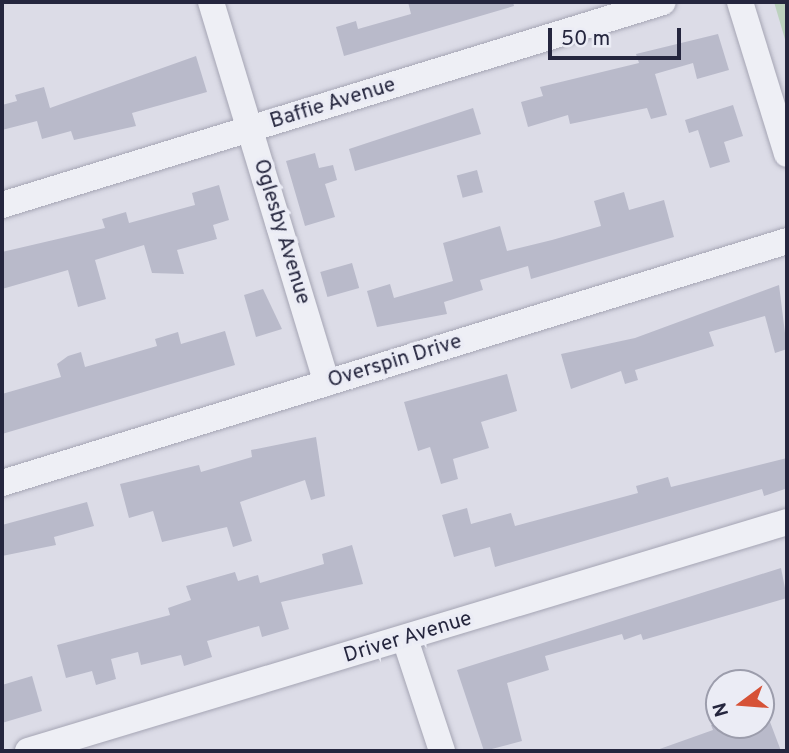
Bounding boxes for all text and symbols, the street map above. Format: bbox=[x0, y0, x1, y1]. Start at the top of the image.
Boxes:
scale bar bbox=[551, 14, 684, 58]
text: 50 m bbox=[561, 26, 610, 53]
street label: Baffie Avenue bbox=[267, 73, 399, 135]
street label: Oglesby Avenue bbox=[247, 156, 315, 308]
street label: Overspin Drive bbox=[325, 330, 465, 394]
street label: Driver Avenue bbox=[341, 606, 475, 670]
north arrow bbox=[705, 669, 775, 739]
text: N bbox=[708, 699, 735, 719]

